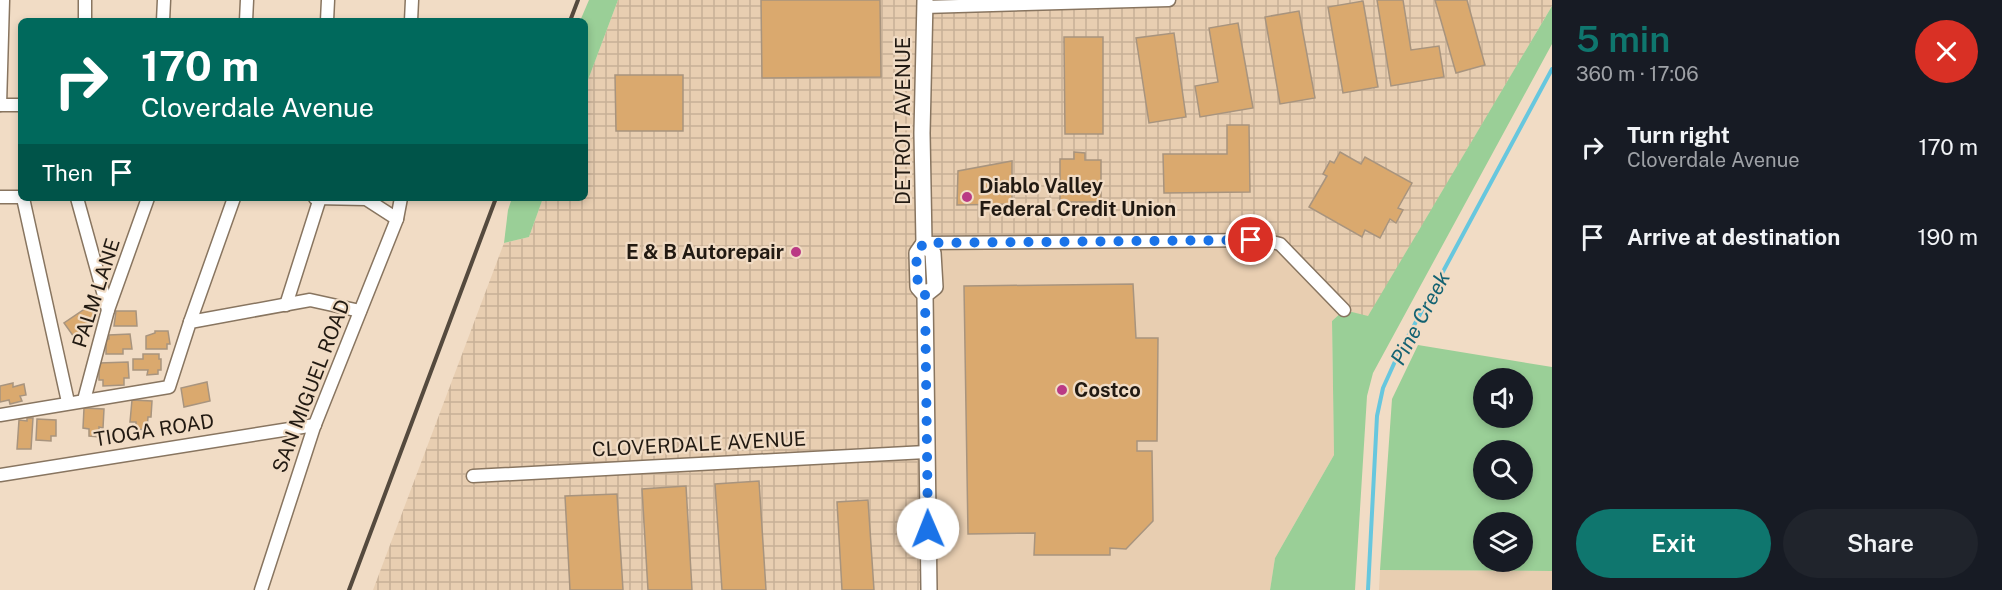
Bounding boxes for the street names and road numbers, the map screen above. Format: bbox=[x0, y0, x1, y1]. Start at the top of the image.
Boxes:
street label: DETROIT AVENUE bbox=[891, 37, 915, 205]
street label: PALM LANE bbox=[67, 235, 125, 351]
street label: SAN MIGUEL ROAD bbox=[267, 296, 355, 476]
street label: TIOGA ROAD bbox=[92, 409, 216, 451]
street label: CLOVERDALE AVENUE bbox=[591, 426, 807, 462]

